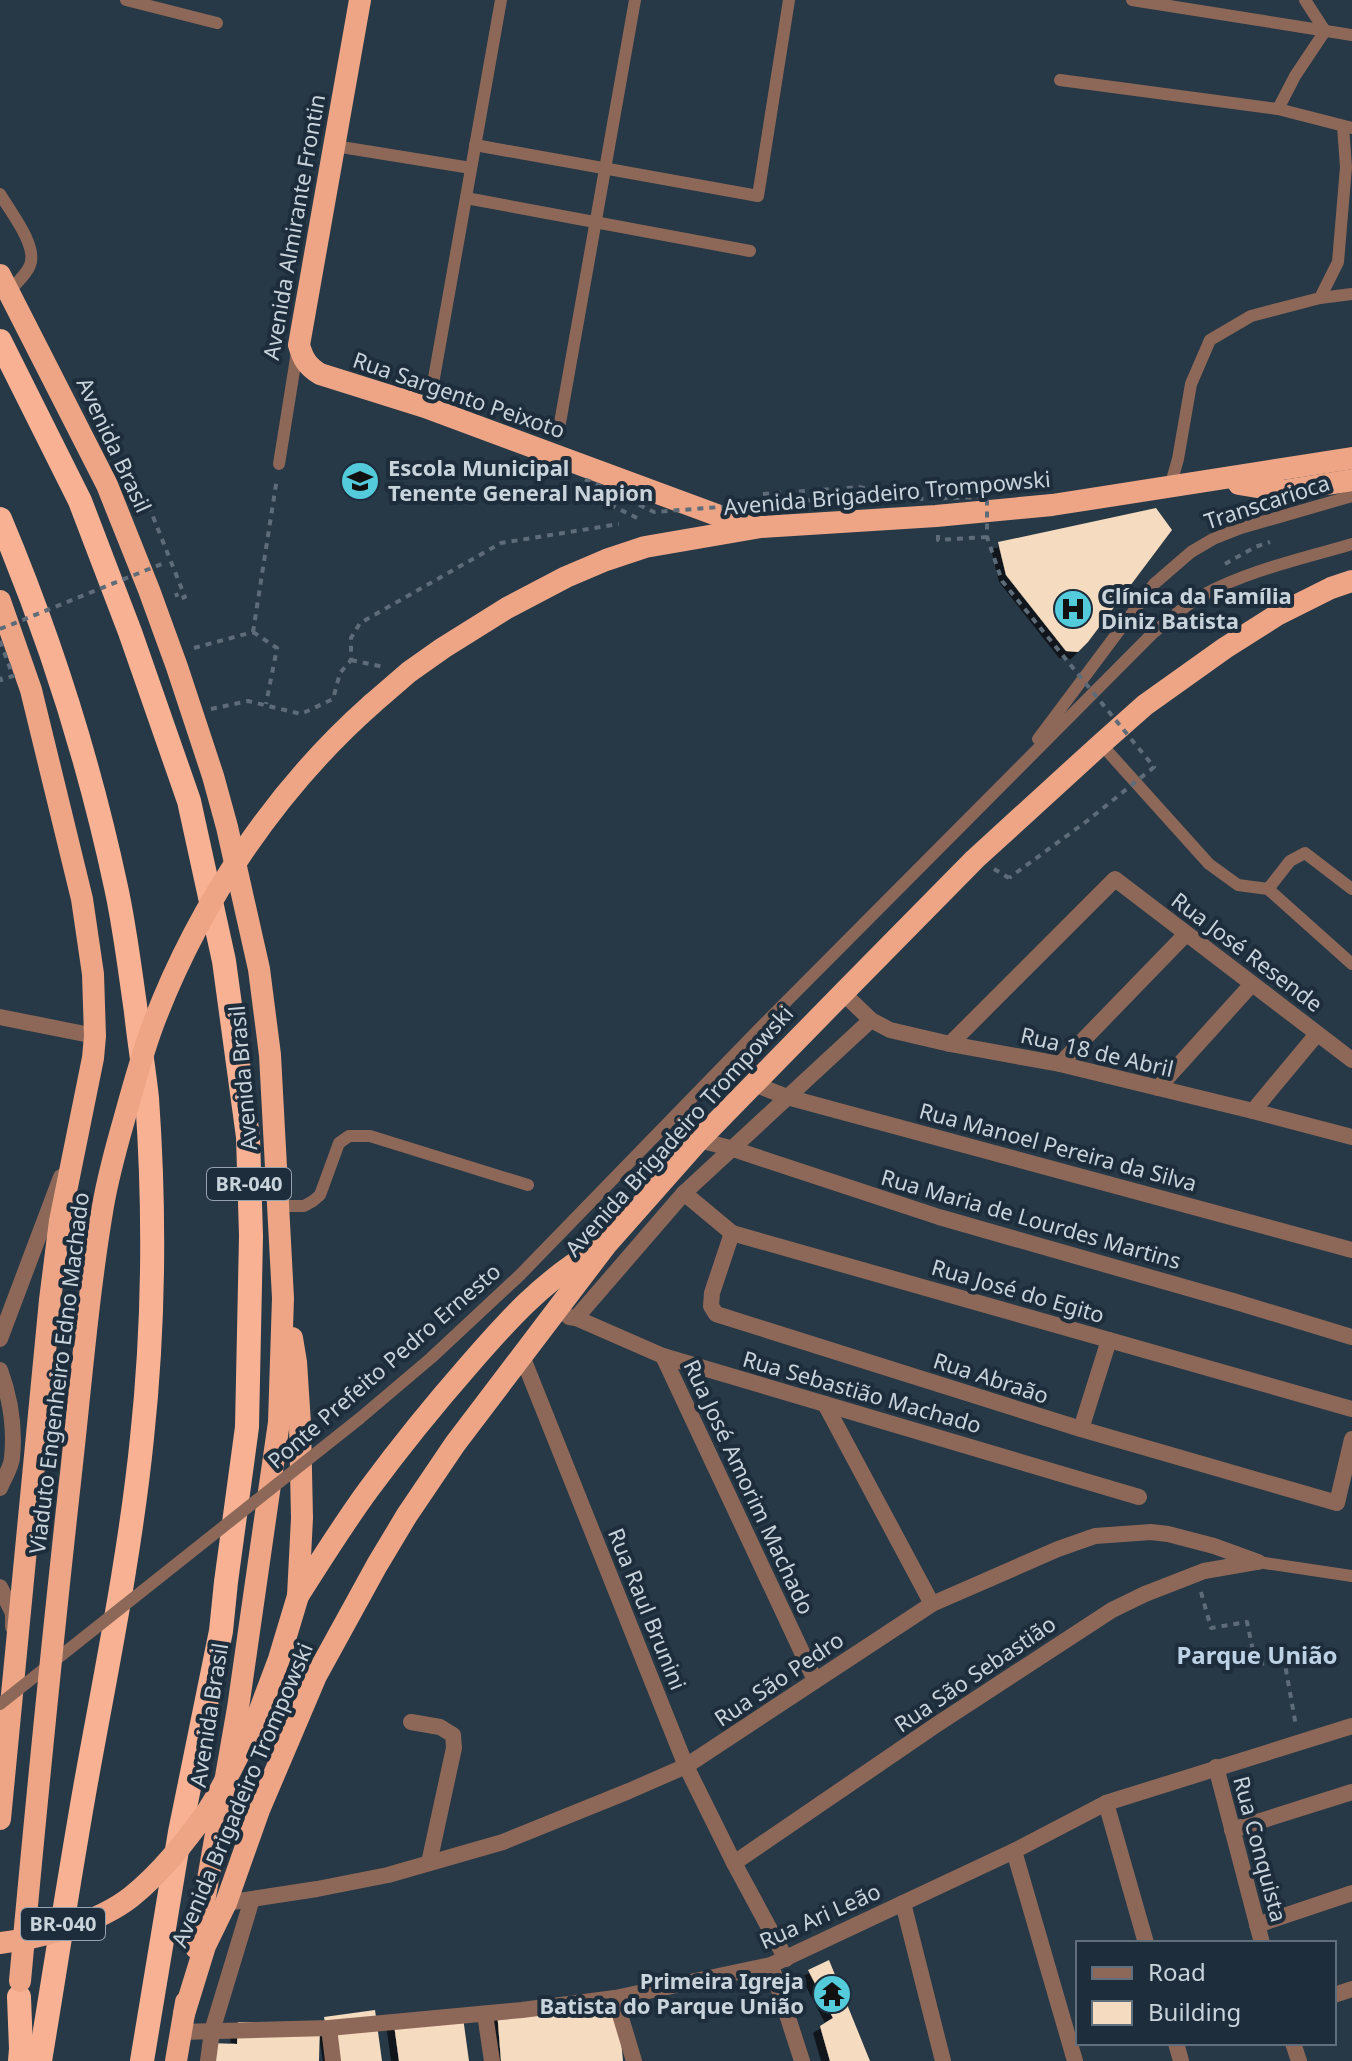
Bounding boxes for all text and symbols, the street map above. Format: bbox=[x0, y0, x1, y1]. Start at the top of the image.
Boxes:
street label: Avenida Almirante Frontin bbox=[255, 92, 331, 362]
street label: Rua Sargento Peixoto bbox=[349, 344, 569, 444]
street label: Avenida Brasil bbox=[71, 372, 159, 517]
place label: Escola Municipal Tenente General Napion bbox=[388, 452, 653, 507]
school or university icon: Escola Municipal Tenente General Napion bbox=[339, 460, 381, 502]
street label: Avenida Brigadeiro Trompowski bbox=[722, 463, 1052, 521]
street label: Transcarioca bbox=[1200, 467, 1333, 535]
place label: Clínica da Família Diniz Batista bbox=[1101, 580, 1292, 635]
hospital icon: Clínica da Família Diniz Batista bbox=[1052, 588, 1094, 630]
street label: Rua José Resende bbox=[1166, 884, 1329, 1018]
street label: Avenida Brigadeiro Trompowski bbox=[557, 998, 799, 1262]
street label: Avenida Brasil bbox=[221, 1004, 263, 1152]
street label: Rua 18 de Abril bbox=[1018, 1019, 1177, 1083]
street label: Rua Manoel Pereira da Silva bbox=[916, 1095, 1200, 1198]
street label: Rua Maria de Lourdes Martins bbox=[878, 1161, 1185, 1275]
road number: BR-040 bbox=[207, 1168, 291, 1200]
street label: Viaduto Engenheiro Edno Machado bbox=[21, 1190, 95, 1555]
street label: Rua José do Egito bbox=[928, 1251, 1108, 1329]
street label: Ponte Prefeito Pedro Ernesto bbox=[261, 1256, 506, 1475]
street label: Rua Sebastião Machado bbox=[739, 1343, 985, 1439]
street label: Rua Abraão bbox=[930, 1344, 1053, 1410]
street label: Rua José Amorim Machado bbox=[678, 1354, 822, 1619]
street label: Rua Raul Brunini bbox=[602, 1523, 694, 1694]
street label: Rua São Sebastião bbox=[888, 1608, 1061, 1738]
street label: Rua São Pedro bbox=[708, 1624, 849, 1733]
street label: Avenida Brigadeiro Trompowski bbox=[163, 1638, 319, 1951]
district label: Parque União bbox=[1176, 1638, 1338, 1671]
street label: Avenida Brasil bbox=[182, 1641, 234, 1789]
street label: Rua Conquista bbox=[1227, 1773, 1295, 1925]
street label: Rua Ari Leão bbox=[754, 1875, 885, 1955]
road number: BR-040 bbox=[21, 1908, 105, 1940]
legend bbox=[1076, 1941, 1336, 2045]
text: Road bbox=[1148, 1955, 1206, 1988]
place label: Primeira Igreja Batista do Parque União bbox=[539, 1965, 804, 2020]
temple icon: Primeira Igreja Batista do Parque União bbox=[811, 1973, 853, 2015]
text: Building bbox=[1148, 1995, 1241, 2028]

